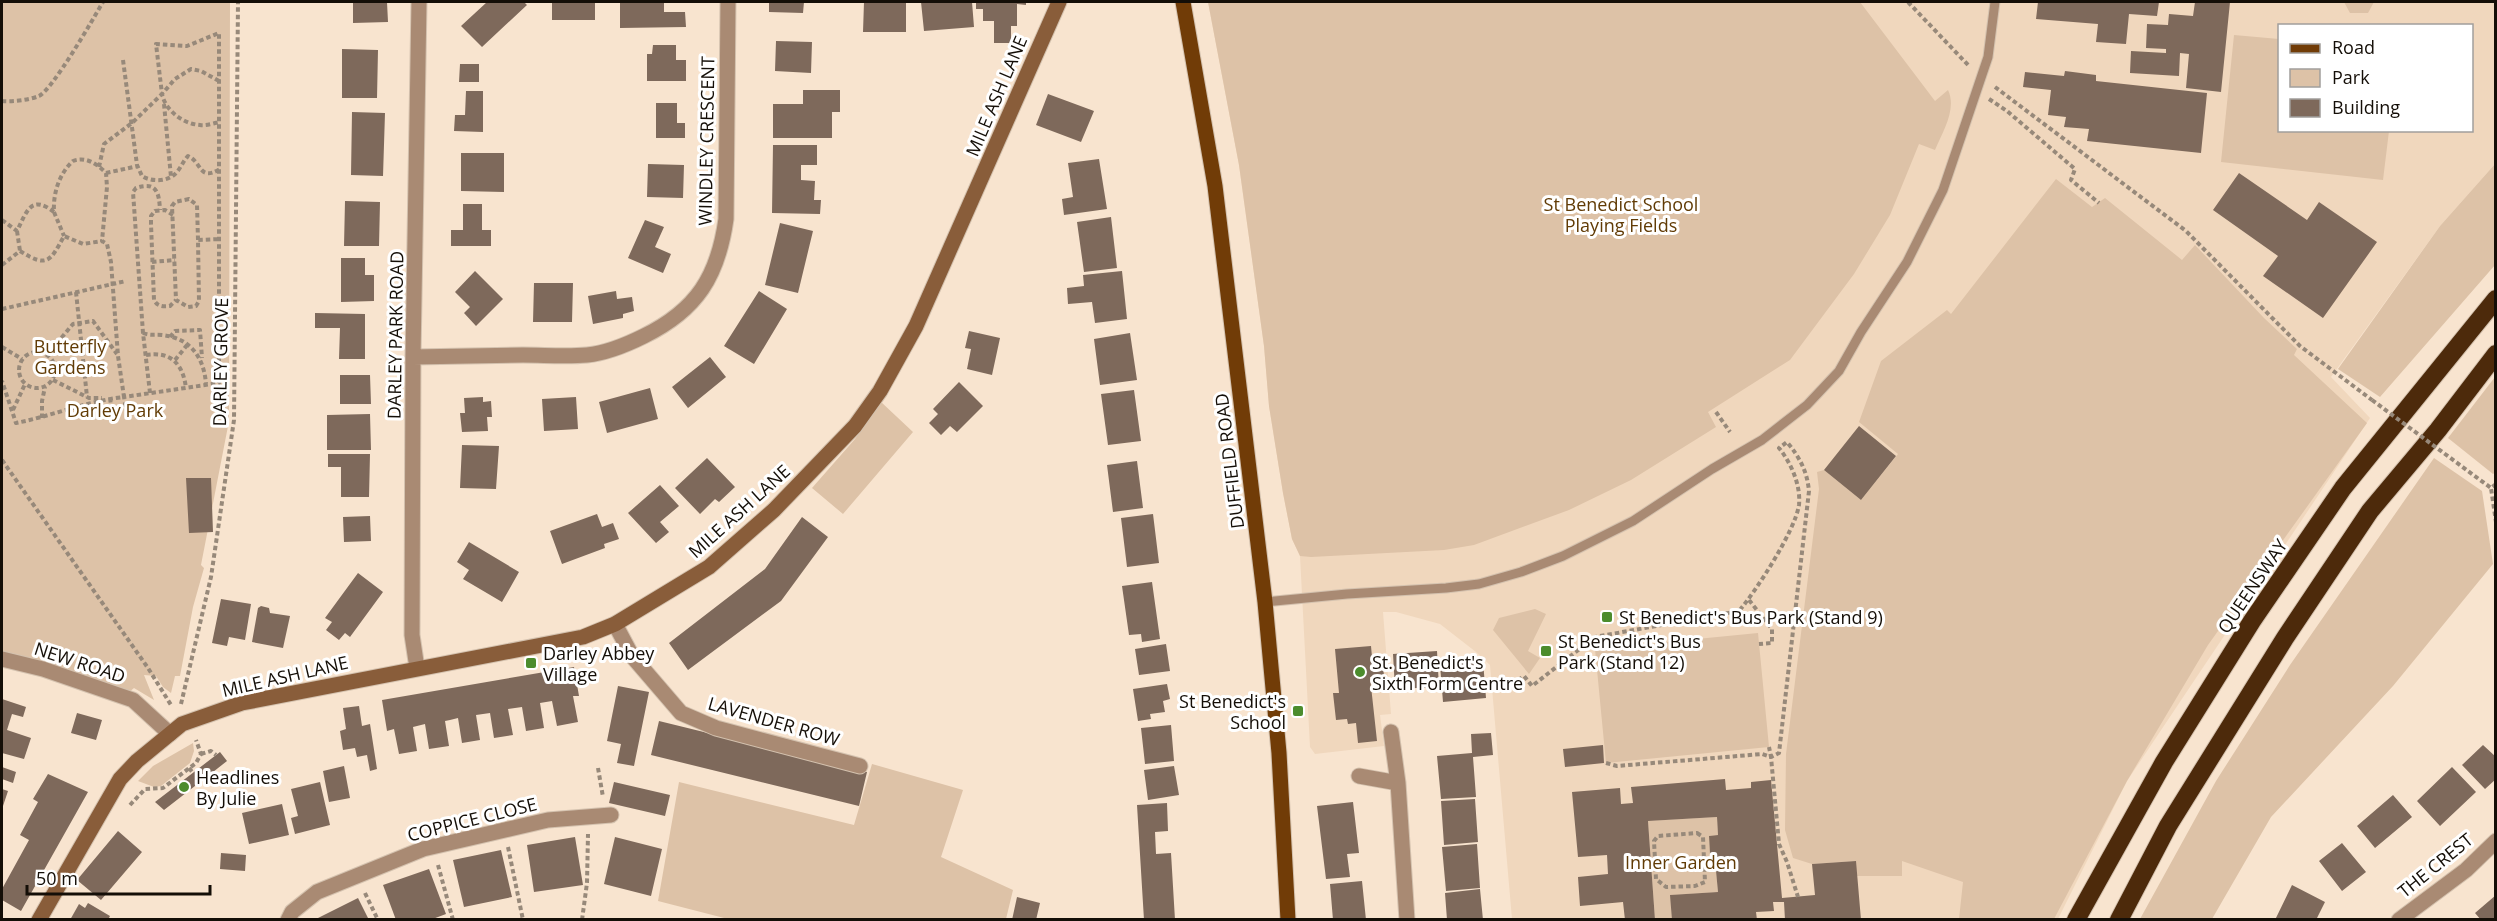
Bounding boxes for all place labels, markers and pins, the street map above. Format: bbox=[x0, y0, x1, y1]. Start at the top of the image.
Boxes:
place label: St Benedict's Bus Park (Stand 9) bbox=[1619, 605, 1883, 629]
marker: St Benedict's Bus Park (Stand 9) bbox=[1600, 610, 1614, 624]
place label: St Benedict's Bus Park (Stand 12) bbox=[1558, 629, 1701, 674]
place label: Darley Abbey Village bbox=[543, 641, 655, 686]
marker: St Benedict's Bus Park (Stand 12) bbox=[1539, 644, 1553, 658]
place label: St. Benedict's Sixth Form Centre bbox=[1372, 650, 1523, 695]
marker: Darley Abbey Village bbox=[524, 656, 538, 670]
marker: St. Benedict's Sixth Form Centre bbox=[1353, 665, 1367, 679]
place label: St Benedict's School bbox=[1179, 689, 1286, 734]
marker: St Benedict's School bbox=[1291, 704, 1305, 718]
place label: Headlines By Julie bbox=[196, 765, 279, 810]
marker: Headlines By Julie bbox=[177, 780, 191, 794]

